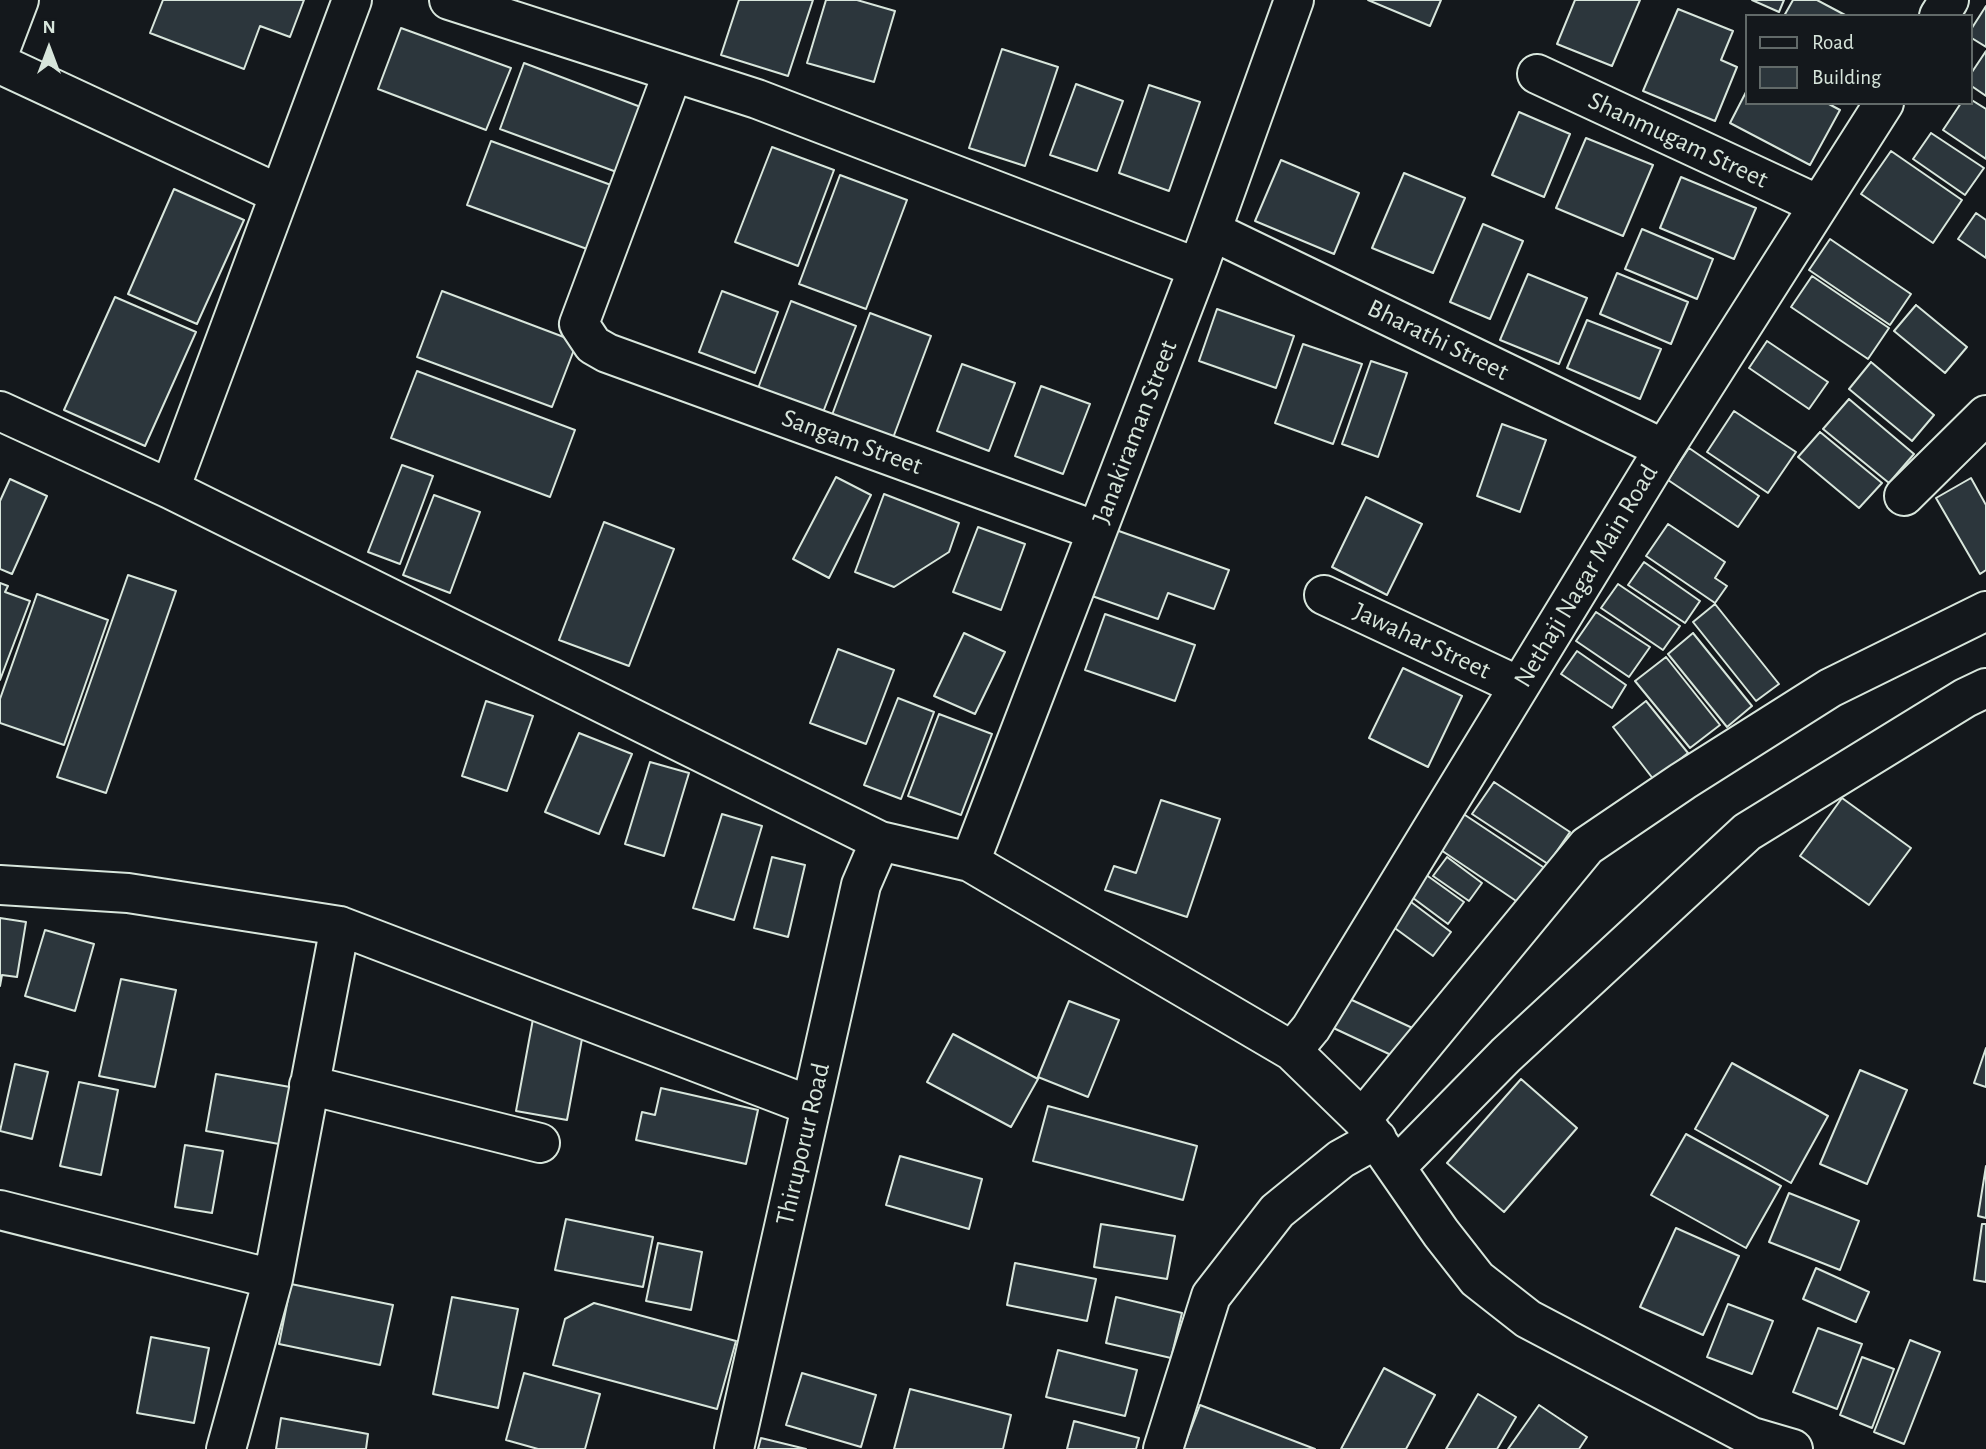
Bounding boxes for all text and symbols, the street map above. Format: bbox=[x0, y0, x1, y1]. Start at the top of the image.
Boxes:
north arrow bbox=[14, 14, 84, 84]
legend bbox=[1744, 14, 1972, 105]
text: N bbox=[42, 18, 56, 37]
text: Road bbox=[1812, 32, 1854, 53]
text: Building bbox=[1812, 67, 1881, 88]
street label: Shanmugam Street bbox=[1583, 85, 1773, 195]
street label: Bharathi Street bbox=[1362, 292, 1514, 388]
street label: Janakiraman Street bbox=[1086, 336, 1184, 528]
street label: Sangam Street bbox=[777, 402, 927, 482]
street label: Nethaji Nagar Main Road bbox=[1507, 459, 1665, 693]
street label: Jawahar Street bbox=[1349, 596, 1495, 686]
street label: Thiruporur Road bbox=[769, 1060, 837, 1228]

